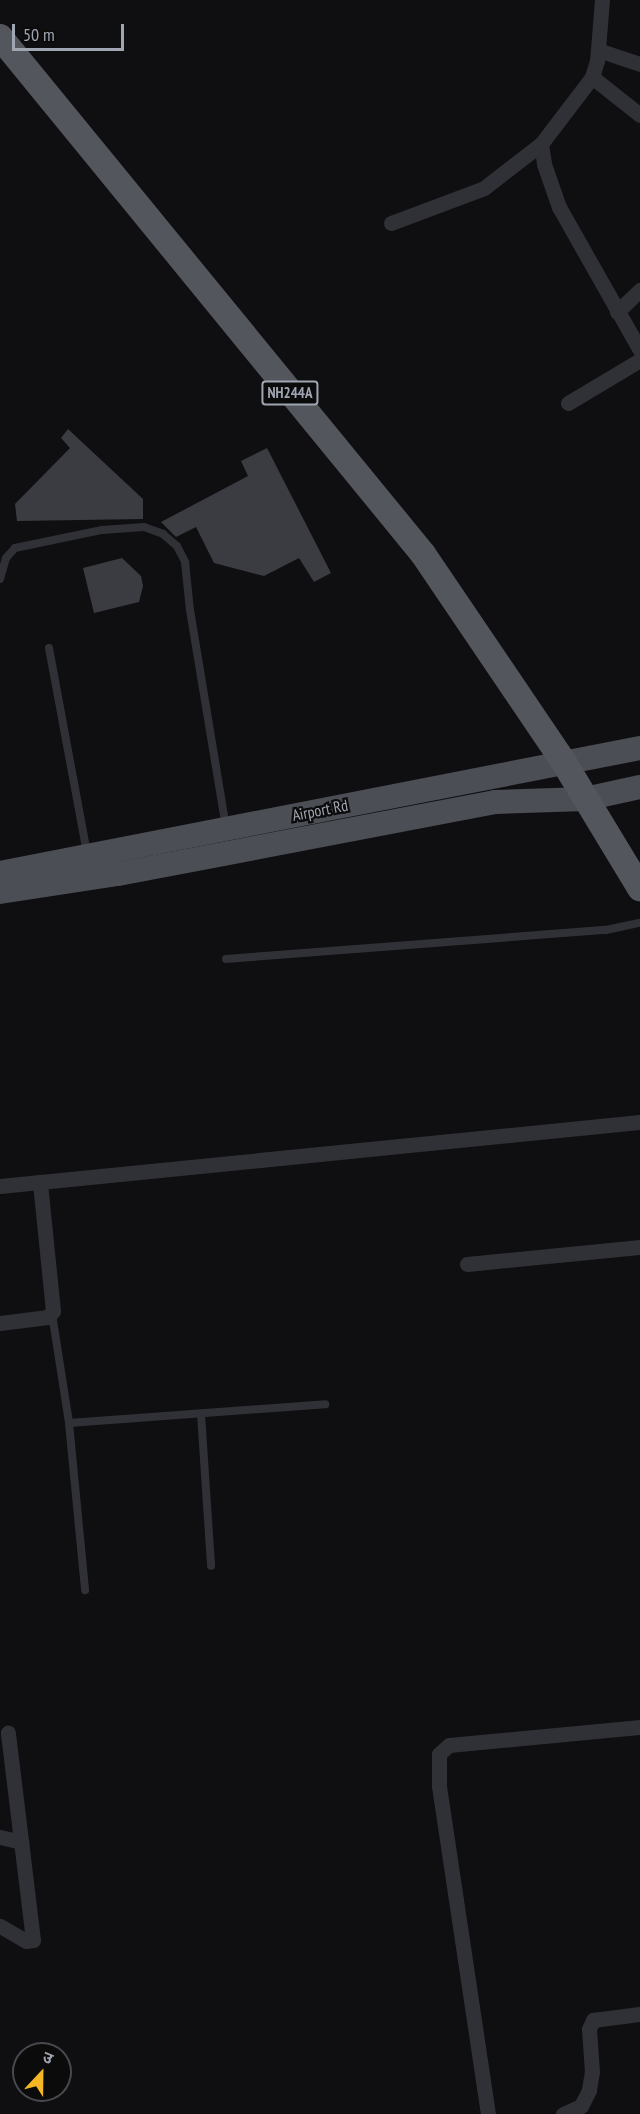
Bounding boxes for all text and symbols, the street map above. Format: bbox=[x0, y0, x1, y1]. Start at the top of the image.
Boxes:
scale bar bbox=[15, 12, 128, 50]
text: 50 m bbox=[23, 23, 55, 46]
road number: NH244A bbox=[260, 381, 320, 405]
street label: Airport Rd bbox=[290, 795, 350, 825]
north arrow bbox=[12, 2042, 72, 2102]
text: उ bbox=[40, 2046, 56, 2068]

